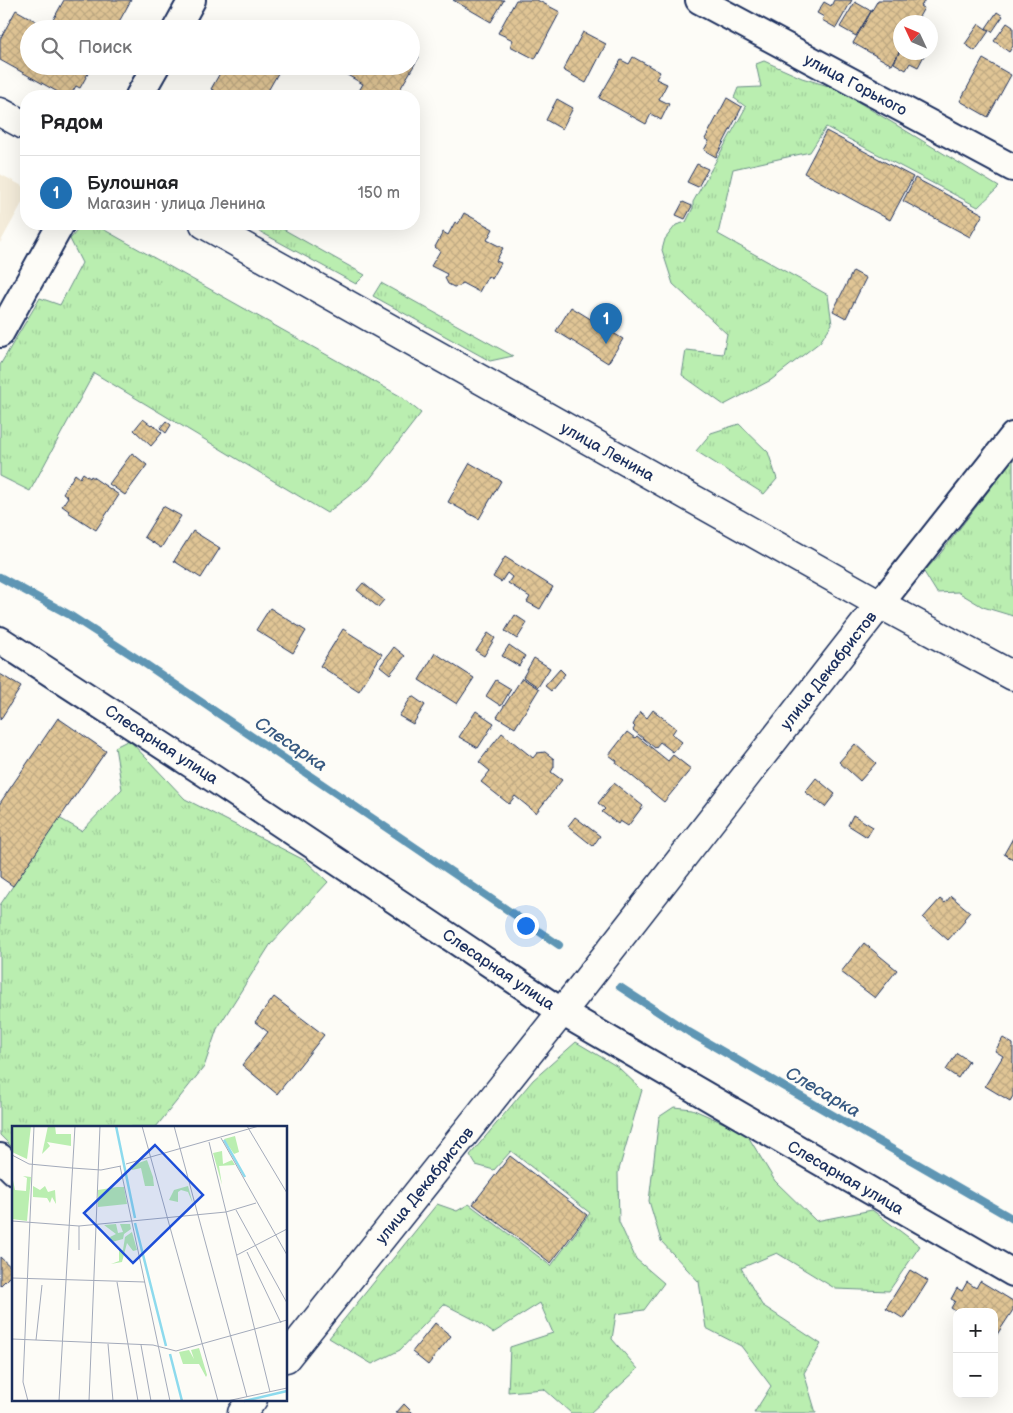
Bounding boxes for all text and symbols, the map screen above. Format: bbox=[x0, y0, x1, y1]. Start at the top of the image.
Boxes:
north arrow bbox=[893, 15, 938, 60]
search box bbox=[20, 20, 420, 75]
icon: search bbox=[38, 34, 66, 62]
text: Поиск bbox=[78, 36, 132, 59]
street label: улица Горького bbox=[801, 50, 910, 120]
text: Рядом bbox=[40, 110, 103, 135]
text: Булошная bbox=[87, 172, 179, 195]
text: 1 bbox=[53, 184, 59, 203]
text: 150 m bbox=[358, 184, 400, 203]
text: Магазин · улица Ленина bbox=[87, 195, 265, 214]
pin: 1 bbox=[590, 303, 622, 344]
street label: улица Ленина bbox=[557, 419, 658, 486]
street label: улица Декабристов bbox=[777, 607, 882, 734]
street label: Слесарная улица bbox=[101, 702, 222, 789]
water label: Слесарка bbox=[251, 713, 331, 776]
your location bbox=[513, 913, 539, 939]
street label: Слесарная улица bbox=[438, 926, 558, 1015]
water label: Слесарка bbox=[782, 1063, 864, 1122]
street label: улица Декабристов bbox=[372, 1123, 479, 1248]
inset map bbox=[12, 1126, 288, 1400]
street label: Слесарная улица bbox=[784, 1137, 907, 1220]
map controls bbox=[953, 1308, 998, 1398]
button: + bbox=[953, 1308, 998, 1353]
button: − bbox=[953, 1353, 998, 1398]

